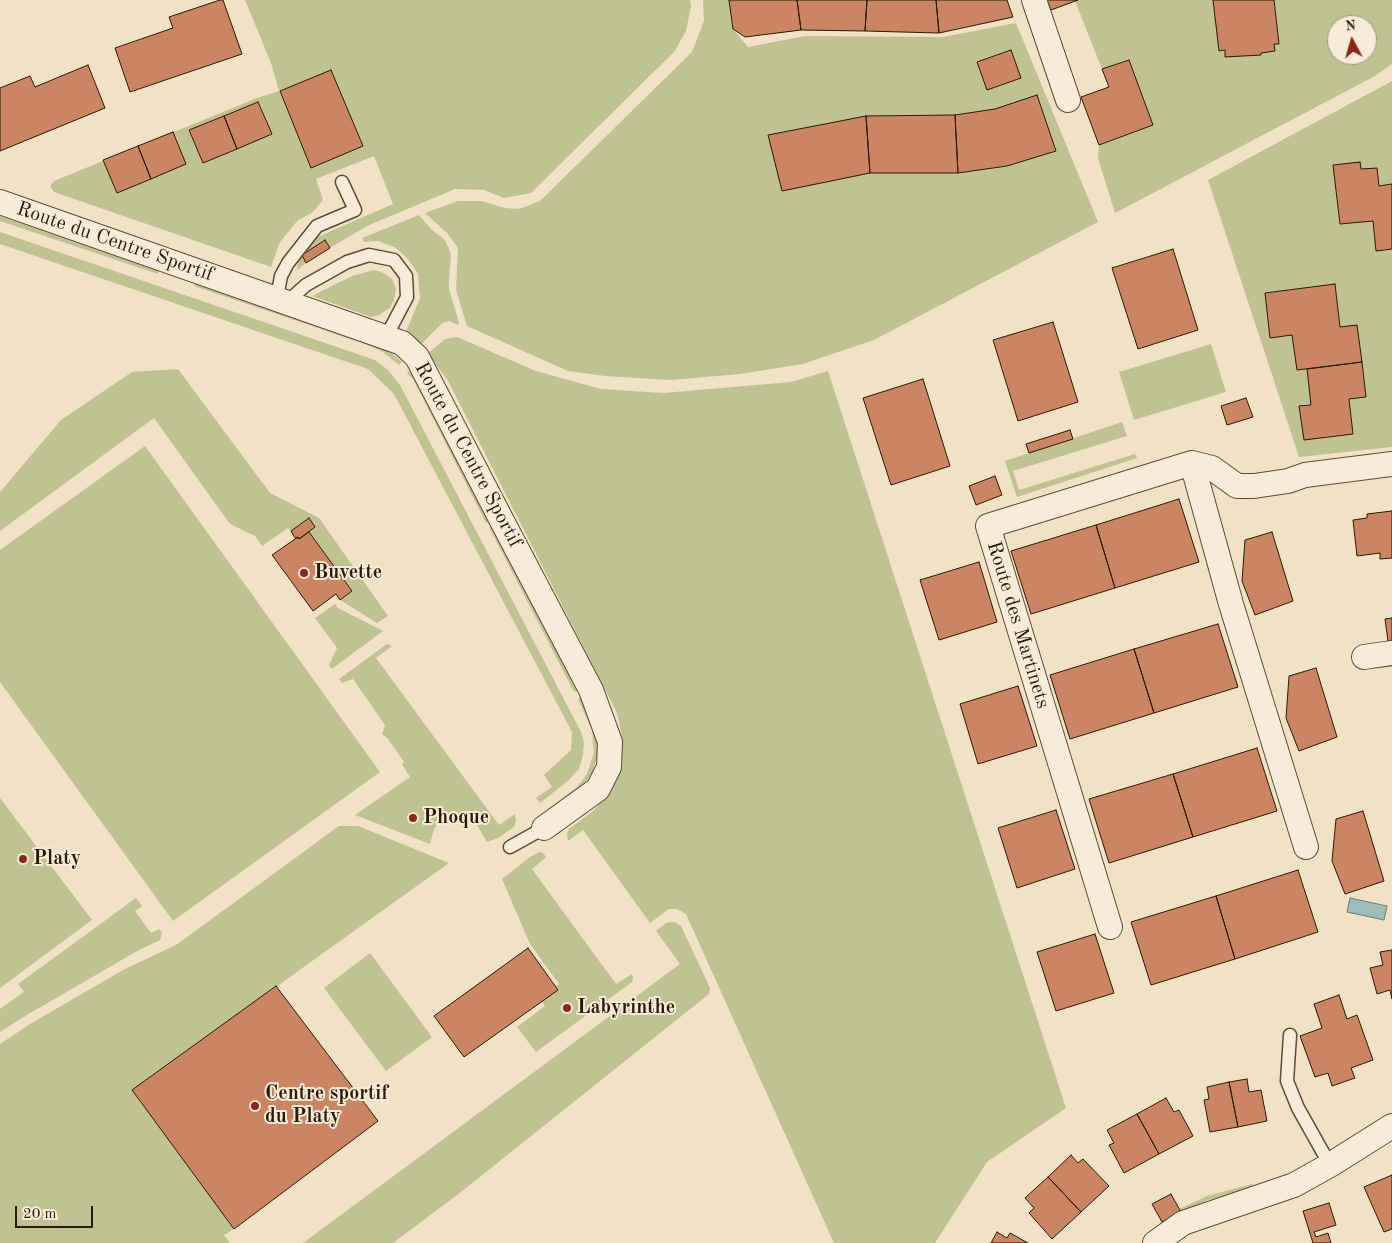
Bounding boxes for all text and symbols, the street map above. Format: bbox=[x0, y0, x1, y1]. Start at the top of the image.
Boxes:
north arrow bbox=[1327, 15, 1377, 65]
text: N bbox=[1344, 19, 1357, 34]
street label: Route du Centre Sportif bbox=[13, 197, 217, 287]
street label: Route du Centre Sportif bbox=[409, 358, 527, 552]
street label: Route des Martinets bbox=[981, 539, 1055, 711]
place label: Buvette bbox=[314, 561, 382, 585]
marker: Buvette bbox=[298, 567, 310, 579]
place label: Phoque bbox=[423, 806, 489, 830]
marker: Phoque bbox=[407, 812, 419, 824]
place label: Platy bbox=[33, 847, 81, 871]
marker: Platy bbox=[17, 853, 29, 865]
place label: Labyrinthe bbox=[577, 996, 675, 1020]
marker: Labyrinthe bbox=[561, 1002, 573, 1014]
place label: Centre sportif du Platy bbox=[265, 1082, 388, 1129]
marker: Centre sportif du Platy bbox=[249, 1100, 261, 1112]
scale bar bbox=[18, 1196, 95, 1228]
text: 20 m bbox=[23, 1207, 57, 1222]

